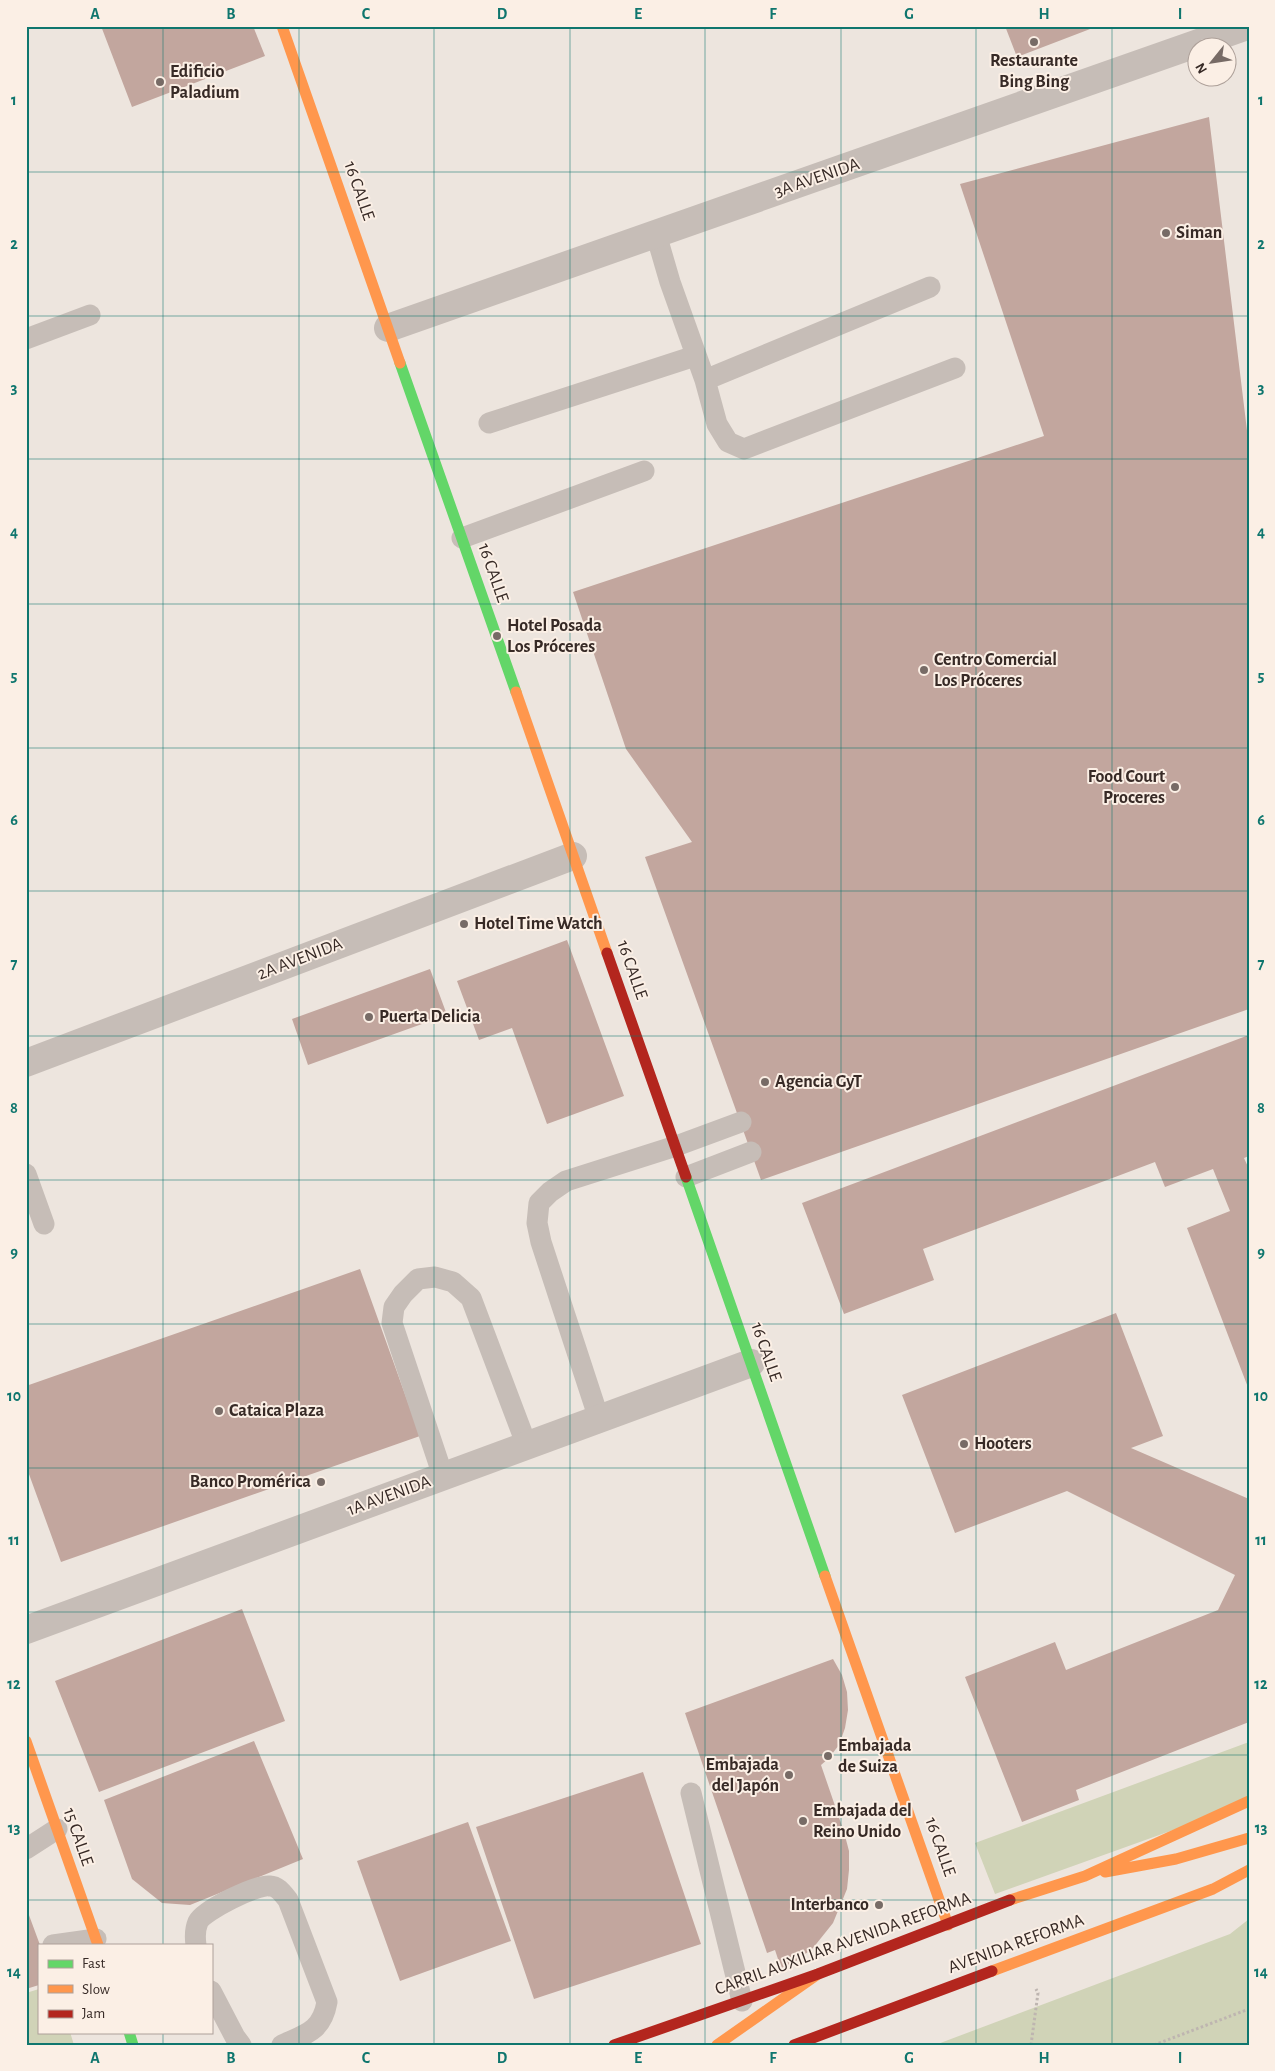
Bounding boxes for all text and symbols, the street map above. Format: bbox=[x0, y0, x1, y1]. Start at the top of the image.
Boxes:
text: A bbox=[90, 6, 100, 22]
text: B bbox=[226, 6, 236, 22]
text: C bbox=[362, 6, 371, 22]
text: D bbox=[497, 6, 508, 22]
text: E bbox=[634, 6, 642, 22]
text: F bbox=[769, 6, 777, 22]
text: G bbox=[904, 6, 914, 22]
text: H bbox=[1038, 6, 1050, 22]
text: I bbox=[1178, 6, 1182, 22]
marker: Restaurante Bing Bing bbox=[1028, 36, 1040, 48]
north arrow bbox=[1188, 38, 1238, 88]
place label: Restaurante Bing Bing bbox=[990, 52, 1078, 91]
text: N bbox=[1193, 60, 1210, 76]
place label: Edificio Paladium bbox=[170, 63, 240, 102]
marker: Edificio Paladium bbox=[154, 76, 166, 88]
text: 1 bbox=[11, 92, 17, 108]
text: 1 bbox=[1258, 92, 1264, 108]
street label: 3A AVENIDA bbox=[772, 155, 862, 201]
street label: 16 CALLE bbox=[341, 159, 378, 223]
place label: Siman bbox=[1176, 224, 1222, 242]
marker: Siman bbox=[1160, 227, 1172, 239]
text: 2 bbox=[10, 236, 18, 252]
text: 2 bbox=[1257, 236, 1265, 252]
text: 3 bbox=[11, 380, 18, 396]
text: 3 bbox=[1258, 380, 1265, 396]
text: 4 bbox=[10, 524, 18, 540]
text: 4 bbox=[1257, 524, 1265, 540]
street label: 16 CALLE bbox=[475, 541, 512, 605]
place label: Hotel Posada Los Próceres bbox=[507, 617, 602, 656]
marker: Hotel Posada Los Próceres bbox=[491, 630, 503, 642]
place label: Centro Comercial Los Próceres bbox=[934, 651, 1057, 690]
marker: Centro Comercial Los Próceres bbox=[918, 664, 930, 676]
text: 5 bbox=[11, 668, 18, 684]
text: 5 bbox=[1258, 668, 1265, 684]
place label: Food Court Proceres bbox=[1088, 768, 1165, 807]
marker: Food Court Proceres bbox=[1169, 781, 1181, 793]
text: 6 bbox=[10, 812, 18, 828]
text: 6 bbox=[1257, 812, 1265, 828]
place label: Hotel Time Watch bbox=[474, 915, 603, 933]
marker: Hotel Time Watch bbox=[458, 918, 470, 930]
street label: 2A AVENIDA bbox=[255, 934, 345, 983]
street label: 16 CALLE bbox=[614, 938, 651, 1002]
text: 7 bbox=[11, 956, 18, 972]
text: 7 bbox=[1258, 956, 1265, 972]
place label: Puerta Delicia bbox=[379, 1008, 481, 1026]
marker: Puerta Delicia bbox=[363, 1011, 375, 1023]
place label: Agencia GyT bbox=[775, 1073, 862, 1091]
marker: Agencia GyT bbox=[759, 1076, 771, 1088]
text: 8 bbox=[10, 1100, 18, 1116]
text: 8 bbox=[1257, 1100, 1265, 1116]
text: 9 bbox=[10, 1244, 18, 1260]
text: 9 bbox=[1257, 1244, 1265, 1260]
street label: 16 CALLE bbox=[748, 1320, 785, 1384]
text: 10 bbox=[7, 1388, 21, 1404]
text: 10 bbox=[1254, 1388, 1268, 1404]
place label: Cataica Plaza bbox=[229, 1402, 325, 1420]
marker: Cataica Plaza bbox=[213, 1405, 225, 1417]
place label: Hooters bbox=[974, 1435, 1032, 1453]
marker: Hooters bbox=[958, 1438, 970, 1450]
street label: 1A AVENIDA bbox=[345, 1472, 434, 1519]
place label: Banco Promérica bbox=[190, 1473, 311, 1491]
marker: Banco Promérica bbox=[315, 1476, 327, 1488]
text: 11 bbox=[8, 1532, 20, 1548]
text: 11 bbox=[1255, 1532, 1267, 1548]
text: 12 bbox=[7, 1676, 21, 1692]
text: 12 bbox=[1254, 1676, 1268, 1692]
place label: Embajada de Suiza bbox=[838, 1737, 912, 1776]
marker: Embajada de Suiza bbox=[822, 1750, 834, 1762]
place label: Embajada del Japón bbox=[706, 1756, 779, 1795]
marker: Embajada del Japón bbox=[783, 1769, 795, 1781]
place label: Embajada del Reino Unido bbox=[813, 1802, 912, 1841]
street label: 15 CALLE bbox=[60, 1806, 96, 1869]
marker: Embajada del Reino Unido bbox=[797, 1815, 809, 1827]
street label: 16 CALLE bbox=[922, 1815, 959, 1879]
text: 13 bbox=[8, 1820, 20, 1836]
text: 13 bbox=[1255, 1820, 1267, 1836]
street label: CARRIL AUXILIAR AVENIDA REFORMA bbox=[713, 1889, 974, 1999]
place label: Interbanco bbox=[790, 1896, 869, 1914]
marker: Interbanco bbox=[873, 1899, 885, 1911]
street label: AVENIDA REFORMA bbox=[946, 1911, 1087, 1977]
legend bbox=[38, 1944, 212, 2034]
text: Fast bbox=[82, 1956, 106, 1971]
text: 14 bbox=[7, 1964, 21, 1980]
text: 14 bbox=[1254, 1964, 1268, 1980]
text: Slow bbox=[82, 1982, 110, 1997]
text: Jam bbox=[82, 2006, 105, 2021]
text: A bbox=[90, 2050, 100, 2066]
text: B bbox=[226, 2050, 236, 2066]
text: C bbox=[362, 2050, 371, 2066]
text: D bbox=[497, 2050, 508, 2066]
text: E bbox=[634, 2050, 642, 2066]
text: F bbox=[769, 2050, 777, 2066]
text: G bbox=[904, 2050, 914, 2066]
text: H bbox=[1038, 2050, 1050, 2066]
text: I bbox=[1178, 2050, 1182, 2066]

